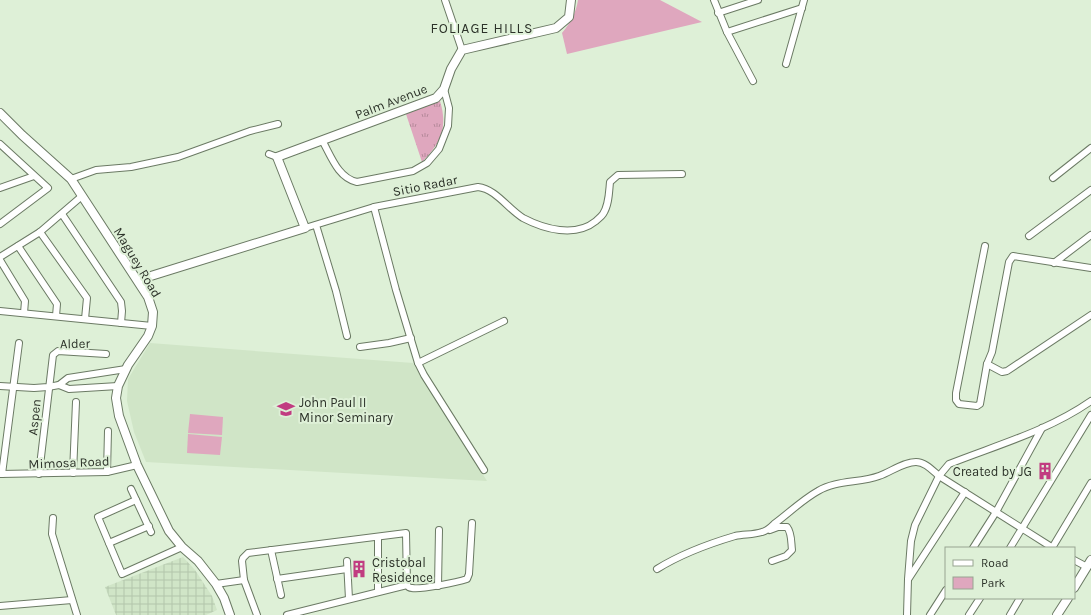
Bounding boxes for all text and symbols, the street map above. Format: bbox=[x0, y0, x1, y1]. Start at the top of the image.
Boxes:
district label: FOLIAGE HILLS bbox=[431, 20, 533, 37]
street label: Palm Avenue bbox=[353, 81, 430, 122]
street label: Sitio Radar bbox=[392, 172, 459, 199]
street label: Maguey Road bbox=[111, 224, 164, 300]
street label: Alder bbox=[60, 336, 91, 351]
place label: John Paul II Minor Seminary bbox=[299, 395, 393, 425]
street label: Aspen bbox=[25, 398, 44, 436]
school or university icon: John Paul II Minor Seminary bbox=[276, 399, 296, 419]
street label: Mimosa Road bbox=[28, 454, 110, 471]
building icon: Created by JG bbox=[1035, 461, 1055, 481]
place label: Created by JG bbox=[953, 464, 1032, 479]
legend bbox=[945, 547, 1075, 599]
place label: Cristobal Residence bbox=[372, 555, 433, 585]
text: Road bbox=[981, 556, 1009, 570]
building icon: Cristobal Residence bbox=[349, 559, 369, 579]
text: Park bbox=[981, 576, 1006, 590]

